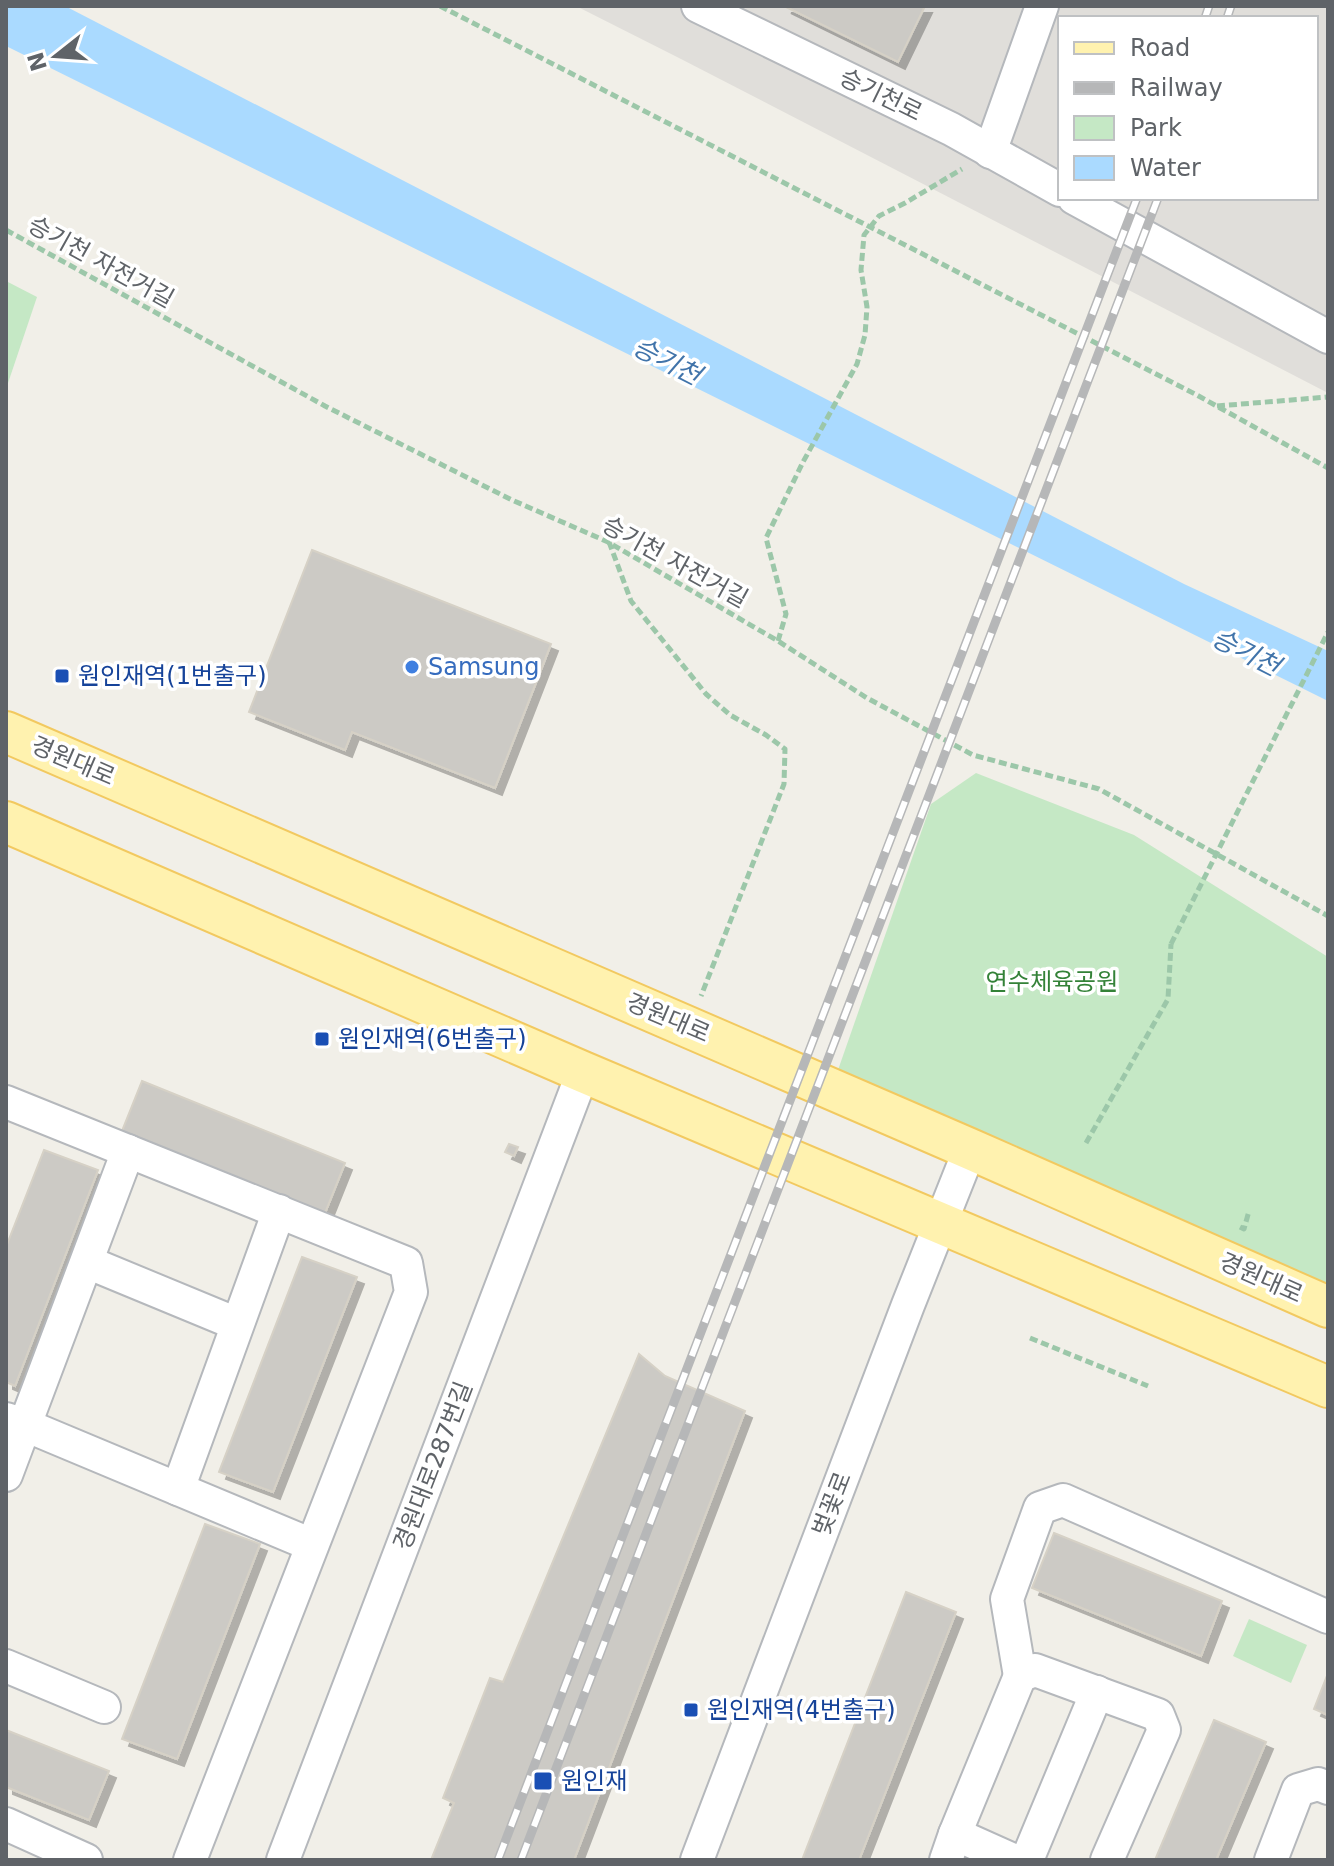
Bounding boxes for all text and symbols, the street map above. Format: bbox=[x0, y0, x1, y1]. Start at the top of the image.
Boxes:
north arrow bbox=[16, 16, 96, 96]
legend bbox=[1058, 16, 1318, 200]
text: Road bbox=[1130, 34, 1190, 62]
text: N bbox=[23, 49, 52, 74]
street label: 승기천로 bbox=[835, 63, 927, 127]
text: Railway bbox=[1130, 74, 1223, 102]
text: Park bbox=[1130, 114, 1182, 142]
text: Water bbox=[1130, 154, 1201, 182]
street label: 승기천 자전거길 bbox=[23, 210, 179, 314]
water label: 승기천 bbox=[628, 331, 709, 392]
street label: 승기천 자전거길 bbox=[597, 510, 753, 614]
water label: 승기천 bbox=[1207, 622, 1288, 683]
place label: Samsung bbox=[428, 653, 539, 681]
marker: Samsung bbox=[403, 658, 421, 676]
place label: 원인재역(1번출구) bbox=[78, 662, 267, 690]
marker: 원인재역(1번출구) bbox=[53, 667, 71, 685]
street label: 경원대로 bbox=[27, 731, 119, 791]
park label: 연수체육공원 bbox=[986, 968, 1118, 996]
street label: 경원대로 bbox=[622, 988, 714, 1048]
place label: 원인재역(6번출구) bbox=[338, 1025, 527, 1053]
marker: 원인재역(6번출구) bbox=[313, 1030, 331, 1048]
street label: 경원대로 bbox=[1215, 1247, 1307, 1309]
street label: 경원대로287번길 bbox=[388, 1378, 478, 1554]
street label: 벚꽃로 bbox=[807, 1468, 857, 1540]
place label: 원인재역(4번출구) bbox=[707, 1696, 896, 1724]
marker: 원인재역(4번출구) bbox=[682, 1701, 700, 1719]
place label: 원인재 bbox=[561, 1767, 627, 1795]
marker: 원인재 bbox=[532, 1770, 554, 1792]

